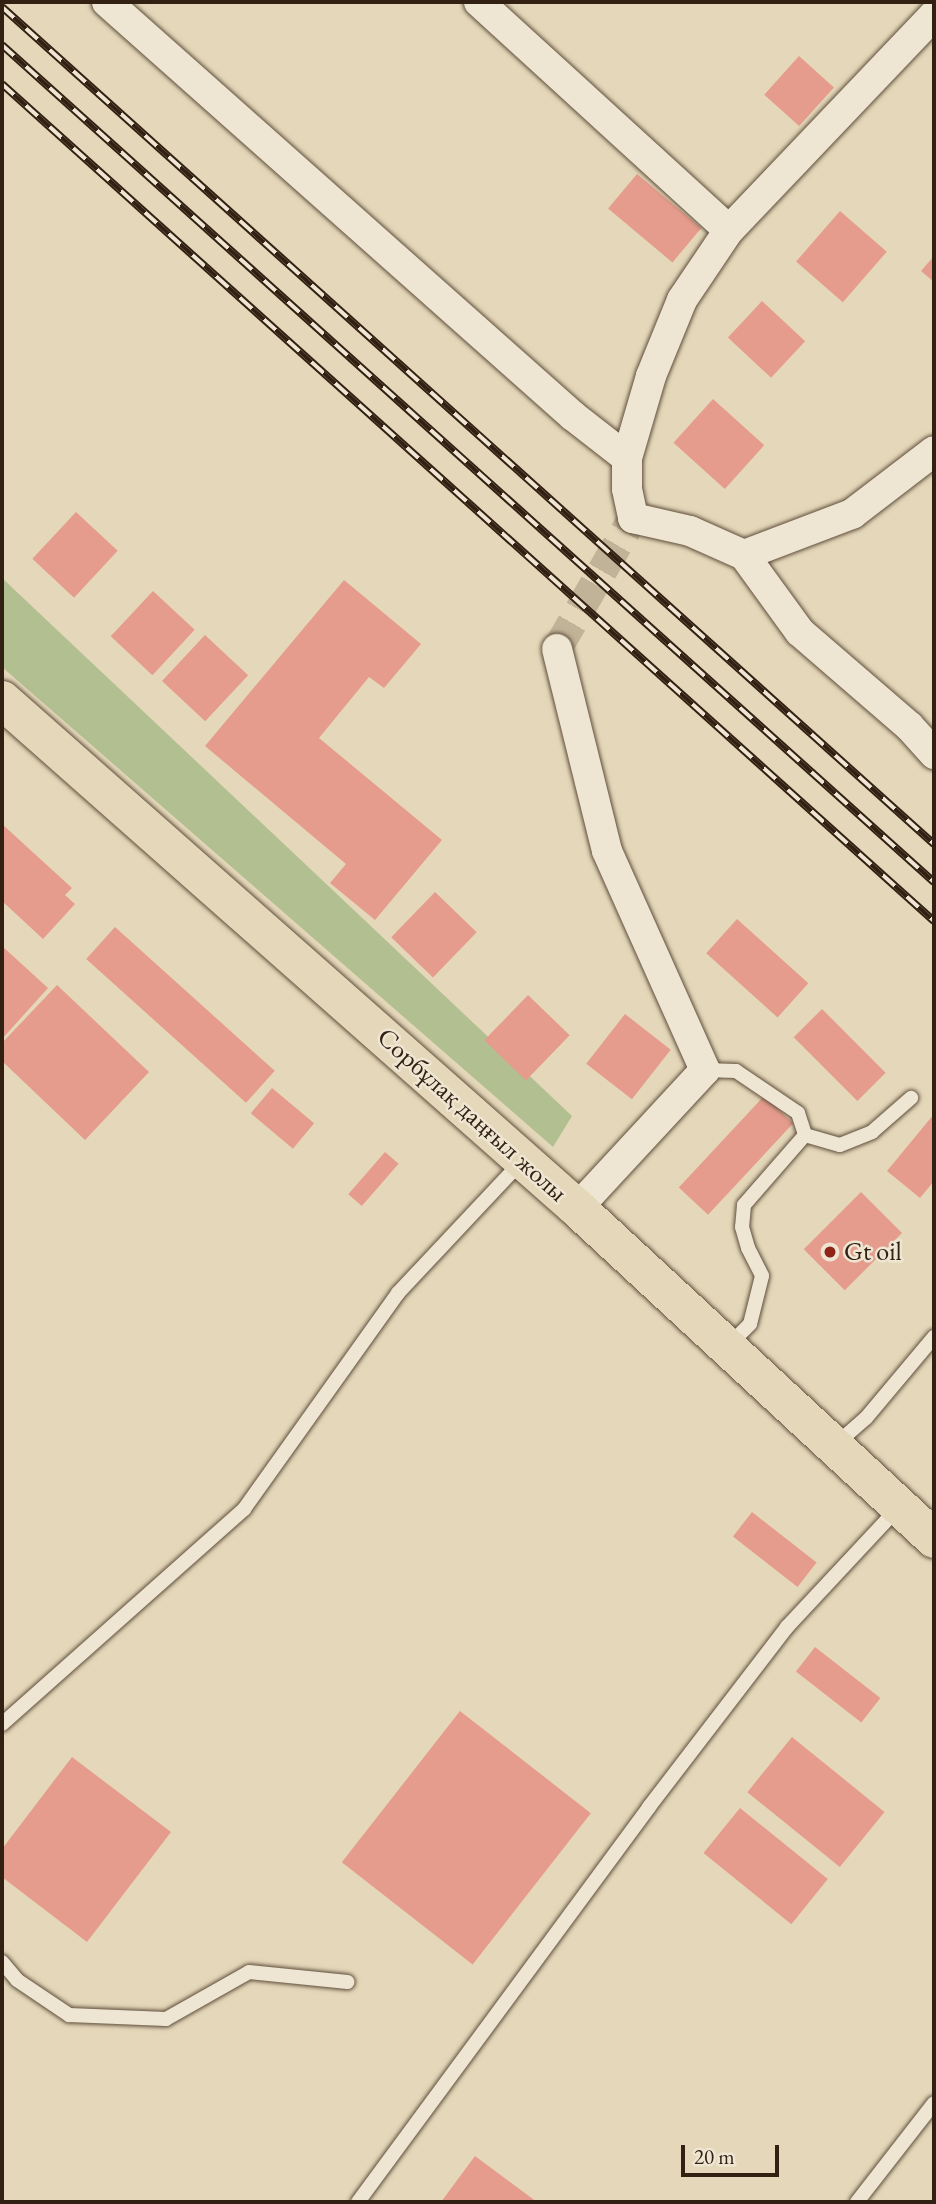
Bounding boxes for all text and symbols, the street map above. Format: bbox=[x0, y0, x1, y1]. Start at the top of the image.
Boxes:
street label: Сорбұлақ даңғыл жолы bbox=[371, 1021, 573, 1209]
place label: Gt oil bbox=[844, 1236, 902, 1268]
marker: Gt oil bbox=[822, 1244, 838, 1260]
scale bar bbox=[684, 2130, 782, 2174]
text: 20 m bbox=[694, 2143, 735, 2170]

